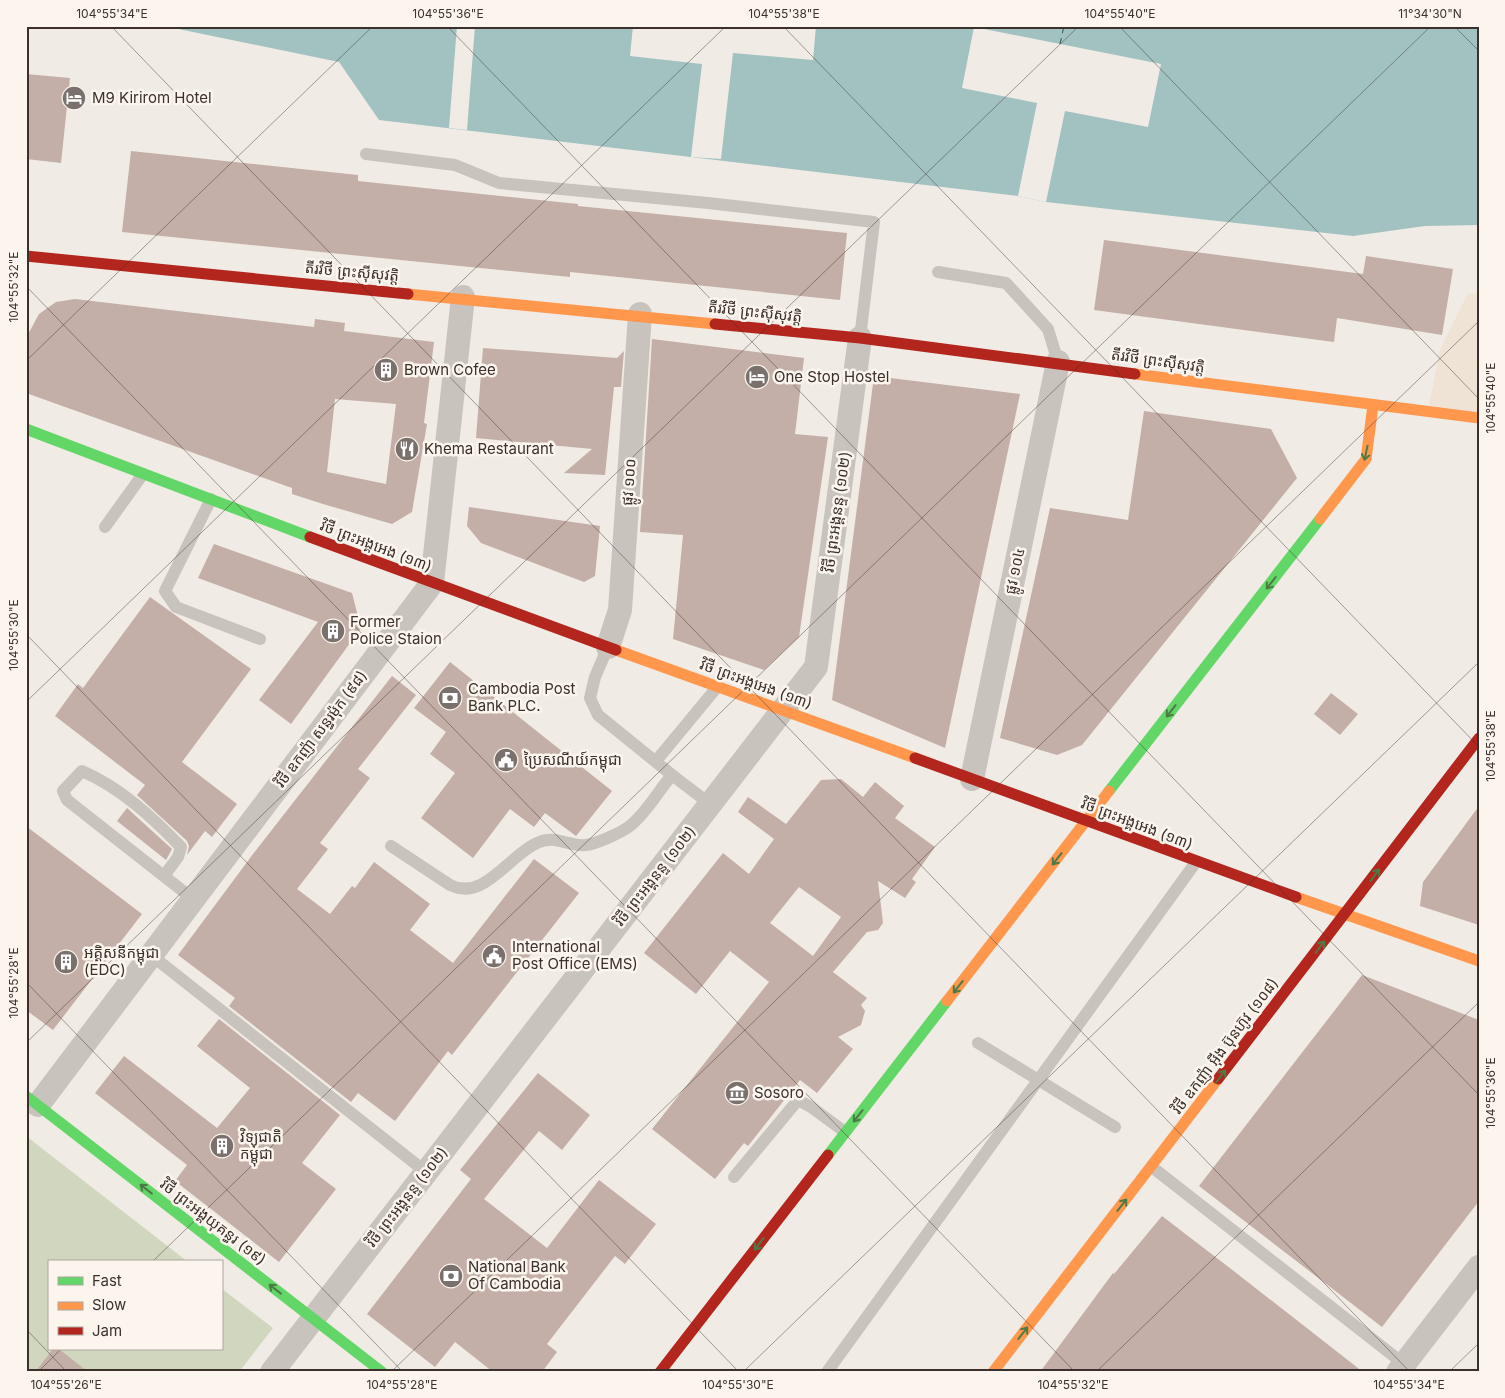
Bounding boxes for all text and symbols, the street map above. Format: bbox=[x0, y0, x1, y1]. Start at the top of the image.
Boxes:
text: 104°55'34"E bbox=[76, 6, 148, 21]
text: 104°55'36"E bbox=[412, 6, 484, 21]
text: 104°55'38"E bbox=[748, 6, 820, 21]
text: 104°55'40"E bbox=[1085, 6, 1156, 21]
text: 11°34'30"N bbox=[1398, 6, 1462, 21]
hotel icon: M9 Kirirom Hotel bbox=[61, 85, 87, 111]
place label: M9 Kirirom Hotel bbox=[92, 88, 212, 107]
text: 104°55'32"E bbox=[6, 251, 21, 323]
street label: តីរវិថី ព្រះស៊ីសុវត្តិ bbox=[304, 258, 400, 285]
street label: តីរវិថី ព្រះស៊ីសុវត្តិ bbox=[707, 297, 803, 326]
street label: តីរវិថី ព្រះស៊ីសុវត្តិ bbox=[1110, 345, 1206, 377]
building icon: Brown Cofee bbox=[373, 357, 399, 383]
place label: Brown Cofee bbox=[404, 360, 496, 379]
text: 104°55'40"E bbox=[1483, 363, 1498, 434]
hotel icon: One Stop Hostel bbox=[744, 364, 770, 390]
place label: One Stop Hostel bbox=[774, 367, 889, 386]
restaurant icon: Khema Restaurant bbox=[394, 436, 420, 462]
place label: Khema Restaurant bbox=[424, 439, 554, 458]
one-way arrow bbox=[1361, 444, 1370, 460]
street label: វិថី ព្រះអង្គនន្ទ (១០២) bbox=[819, 450, 855, 574]
street label: ផ្លូវ ១០០ bbox=[617, 458, 644, 506]
street label: វិថី ព្រះអង្គអេង (១៣) bbox=[317, 515, 435, 576]
street label: ផ្លូវ ១០៤ bbox=[1000, 546, 1033, 597]
one-way arrow bbox=[1265, 576, 1276, 589]
text: 104°55'30"E bbox=[6, 599, 21, 671]
place label: Former Police Staion bbox=[350, 612, 442, 648]
building icon: Former Police Staion bbox=[320, 618, 346, 644]
street label: វិថី ព្រះអង្គអេង (១៣) bbox=[697, 654, 815, 713]
street label: វិថី ឧកញ៉ា សន្ធរម៉ុក (៩៨) bbox=[270, 666, 371, 791]
place label: Cambodia Post Bank PLC. bbox=[468, 679, 576, 715]
bank icon: Cambodia Post Bank PLC. bbox=[437, 685, 463, 711]
one-way arrow bbox=[1166, 705, 1177, 718]
text: 104°55'38"E bbox=[1483, 710, 1498, 782]
public building icon: ប្រៃសណីយ៍កម្ពុជា bbox=[493, 747, 519, 773]
place label: ប្រៃសណីយ៍កម្ពុជា bbox=[524, 750, 622, 773]
street label: វិថី ព្រះអង្គអេង (១៣) bbox=[1078, 793, 1196, 854]
street label: វិថី ព្រះអង្គនន្ទ (១០២) bbox=[610, 822, 700, 930]
one-way arrow bbox=[1052, 852, 1063, 865]
one-way arrow bbox=[1369, 869, 1380, 882]
place label: International Post Office (EMS) bbox=[512, 937, 638, 973]
one-way arrow bbox=[1314, 941, 1325, 954]
place label: អគ្គិសនីកម្ពុជា (EDC) bbox=[84, 943, 159, 979]
public building icon: International Post Office (EMS) bbox=[481, 943, 507, 969]
text: 104°55'28"E bbox=[6, 947, 21, 1019]
building icon: អគ្គិសនីកម្ពុជា (EDC) bbox=[53, 949, 79, 975]
street label: វិថី ឧកញ៉ា អ៊ីង ប៊ុនហ៊ូវ (១០៨) bbox=[1167, 974, 1282, 1118]
one-way arrow bbox=[952, 980, 963, 993]
text: 104°55'36"E bbox=[1483, 1057, 1498, 1129]
one-way arrow bbox=[1216, 1069, 1226, 1083]
museum icon: Sosoro bbox=[724, 1080, 750, 1106]
place label: Sosoro bbox=[754, 1083, 804, 1102]
one-way arrow bbox=[853, 1109, 864, 1122]
place label: វិទ្យុជាតិ កម្ពុជា bbox=[240, 1127, 282, 1167]
building icon: វិទ្យុជាតិ កម្ពុជា bbox=[209, 1133, 235, 1159]
street label: វិថី ព្រះអង្គនន្ទ (១០២) bbox=[362, 1143, 452, 1251]
street label: វិថី ព្រះអង្គយុគន្ធរ (១៩) bbox=[156, 1174, 270, 1269]
one-way arrow bbox=[140, 1184, 153, 1195]
one-way arrow bbox=[1117, 1199, 1128, 1212]
one-way arrow bbox=[753, 1237, 764, 1250]
place label: National Bank Of Cambodia bbox=[468, 1257, 566, 1293]
legend bbox=[48, 1260, 222, 1350]
bank icon: National Bank Of Cambodia bbox=[438, 1263, 464, 1289]
text: Fast bbox=[92, 1271, 122, 1290]
one-way arrow bbox=[268, 1284, 281, 1295]
text: Slow bbox=[92, 1295, 126, 1314]
text: Jam bbox=[92, 1321, 122, 1340]
one-way arrow bbox=[1017, 1327, 1028, 1340]
text: 104°55'26"E bbox=[30, 1377, 102, 1392]
text: 104°55'28"E bbox=[366, 1377, 438, 1392]
text: 104°55'30"E bbox=[702, 1377, 774, 1392]
text: 104°55'32"E bbox=[1037, 1377, 1109, 1392]
text: 104°55'34"E bbox=[1373, 1377, 1445, 1392]

